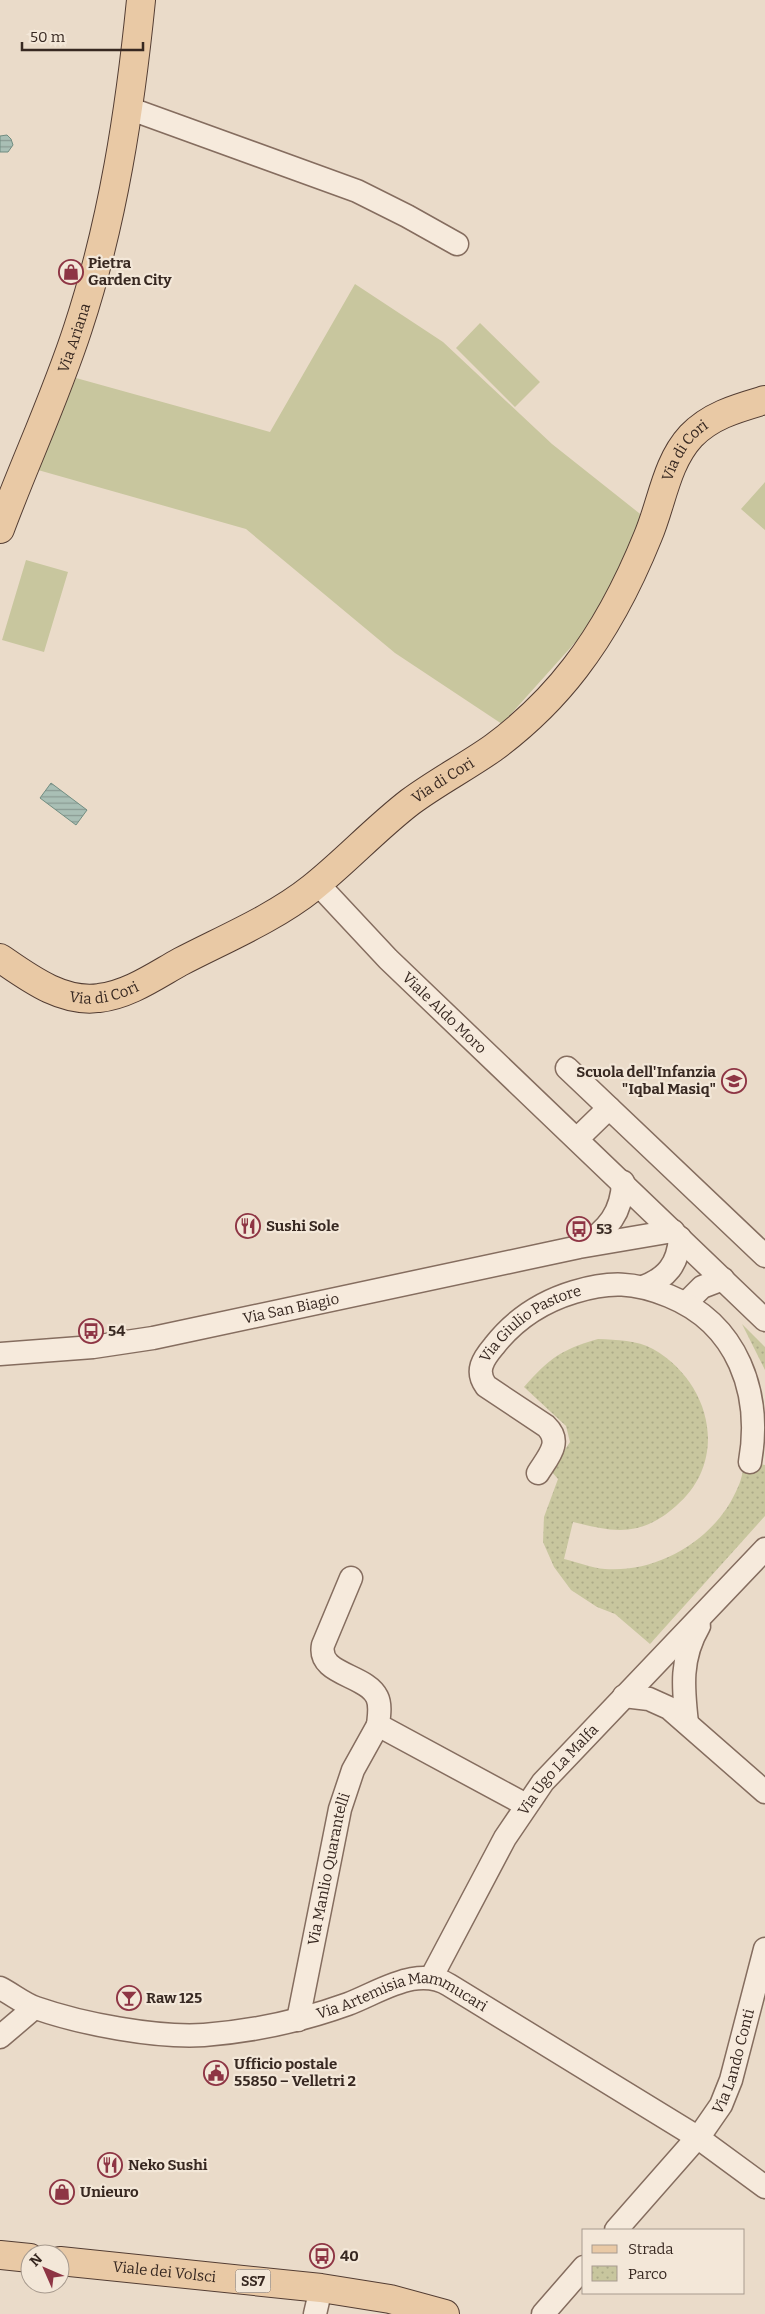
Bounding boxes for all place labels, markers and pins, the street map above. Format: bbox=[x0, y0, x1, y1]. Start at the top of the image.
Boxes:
place label: Pietra Garden City bbox=[88, 254, 172, 289]
shop icon: Pietra Garden City bbox=[58, 259, 84, 285]
place label: Scuola dell'Infanzia "Iqbal Masiq" bbox=[576, 1063, 717, 1098]
school or university icon: Scuola dell'Infanzia "Iqbal Masiq" bbox=[721, 1068, 747, 1094]
restaurant icon: Sushi Sole bbox=[235, 1213, 261, 1239]
bus stop icon: 53 bbox=[566, 1216, 592, 1242]
place label: Sushi Sole bbox=[266, 1217, 339, 1235]
place label: 53 bbox=[596, 1220, 612, 1238]
bus stop icon: 54 bbox=[78, 1318, 104, 1344]
place label: 54 bbox=[108, 1322, 125, 1340]
bar icon: Raw 125 bbox=[116, 1985, 142, 2011]
place label: Raw 125 bbox=[146, 1989, 202, 2007]
place label: Ufficio postale 55850 – Velletri 2 bbox=[234, 2055, 356, 2090]
public building icon: Ufficio postale 55850 – Velletri 2 bbox=[203, 2060, 229, 2086]
restaurant icon: Neko Sushi bbox=[97, 2152, 123, 2178]
place label: Neko Sushi bbox=[128, 2156, 208, 2174]
shop icon: Unieuro bbox=[49, 2179, 75, 2205]
place label: Unieuro bbox=[80, 2183, 139, 2201]
bus stop icon: 40 bbox=[309, 2243, 335, 2269]
place label: 40 bbox=[340, 2247, 359, 2265]

